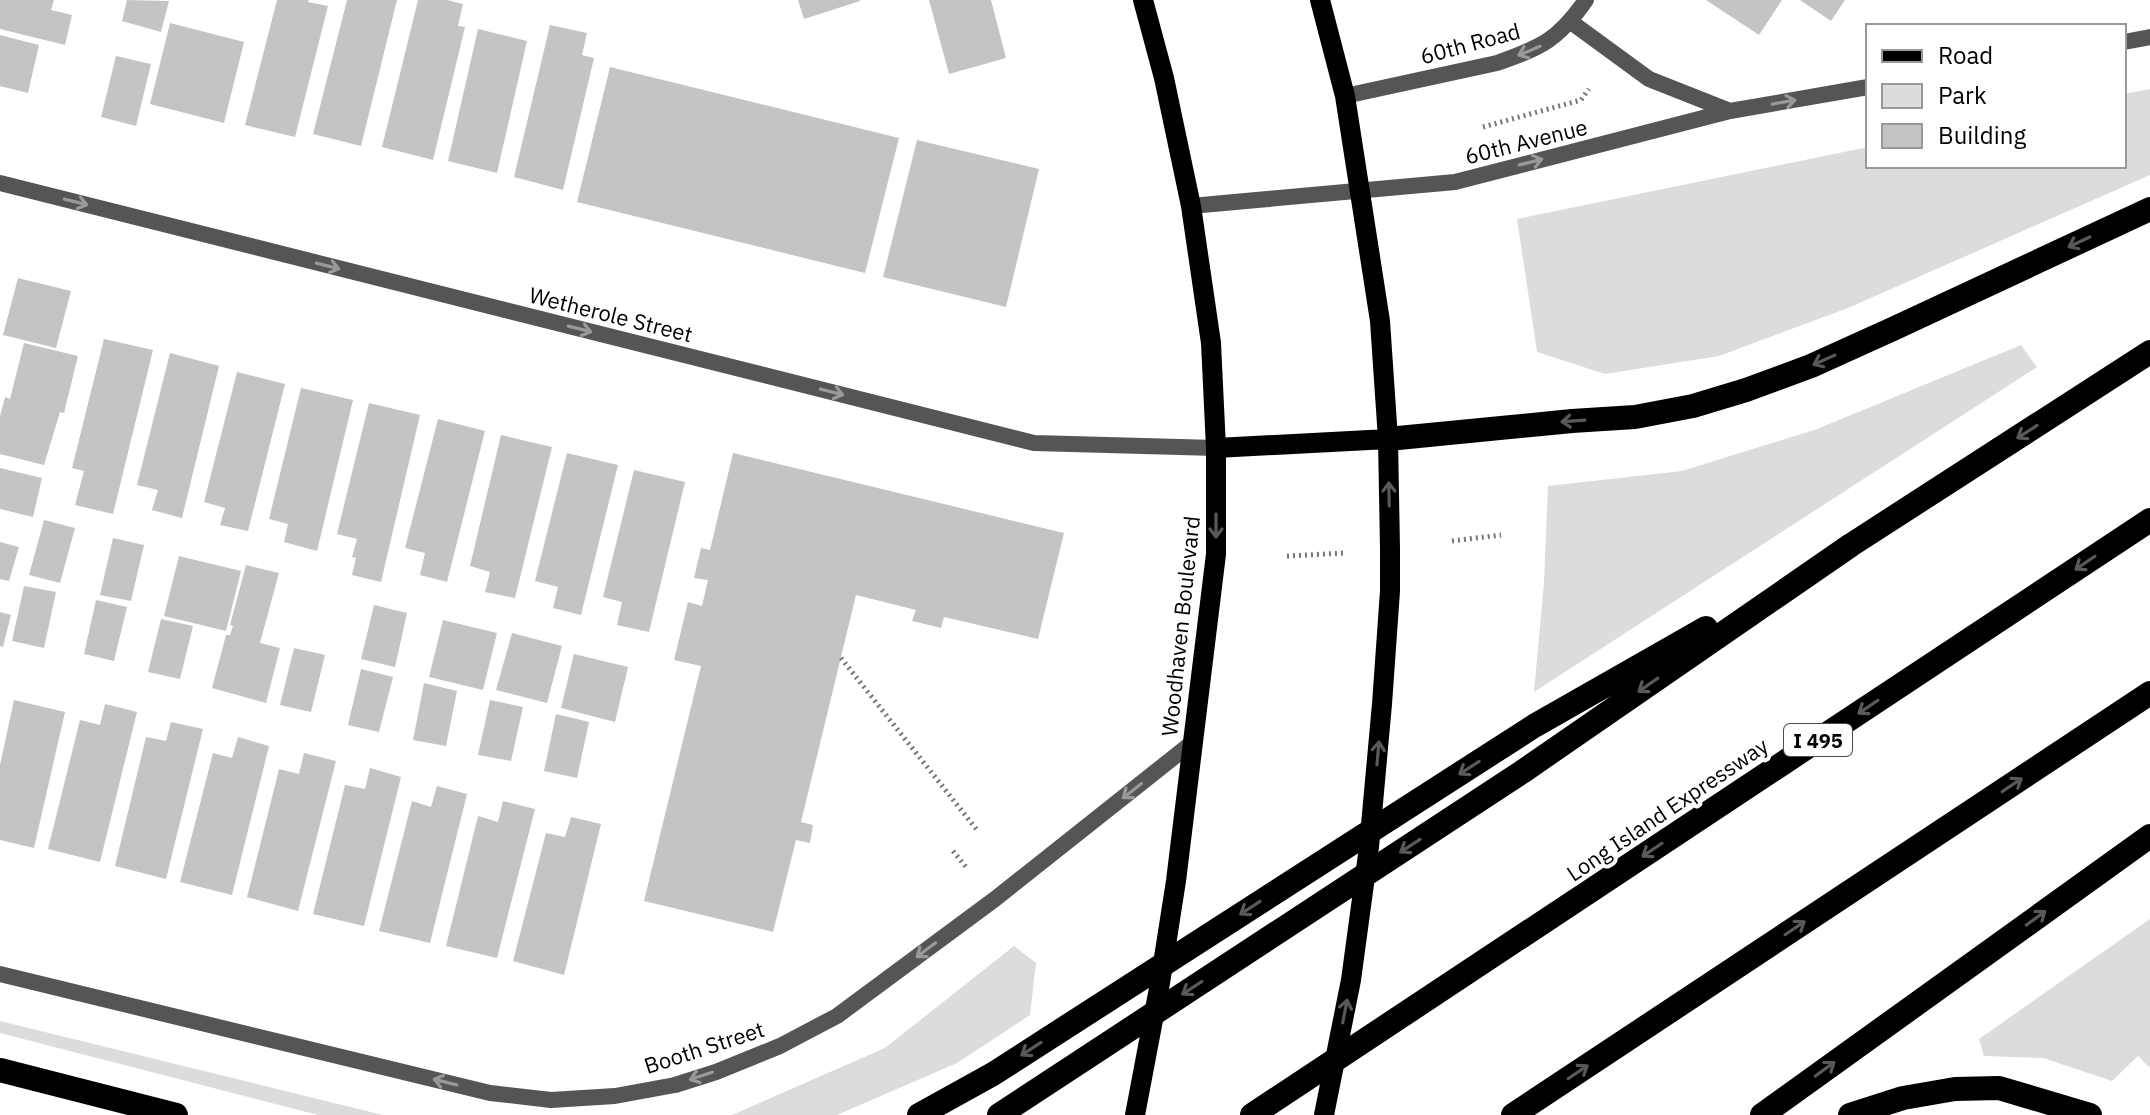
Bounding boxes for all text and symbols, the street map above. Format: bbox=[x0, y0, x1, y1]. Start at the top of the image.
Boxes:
street label: 60th Road bbox=[1417, 16, 1523, 70]
legend bbox=[1866, 24, 2126, 168]
text: Road bbox=[1938, 39, 1993, 71]
one-way arrow bbox=[1517, 45, 1542, 59]
text: Park bbox=[1938, 79, 1987, 111]
one-way arrow bbox=[1770, 93, 1796, 108]
street label: 60th Avenue bbox=[1462, 112, 1590, 170]
text: Building bbox=[1938, 119, 2026, 151]
one-way arrow bbox=[1517, 154, 1543, 169]
one-way arrow bbox=[62, 196, 88, 211]
one-way arrow bbox=[2068, 235, 2092, 250]
one-way arrow bbox=[314, 259, 340, 274]
street label: Wetherole Street bbox=[526, 280, 696, 348]
one-way arrow bbox=[567, 323, 592, 338]
one-way arrow bbox=[1812, 353, 1836, 368]
one-way arrow bbox=[819, 386, 845, 401]
one-way arrow bbox=[1560, 414, 1587, 429]
one-way arrow bbox=[2016, 425, 2039, 441]
one-way arrow bbox=[1381, 481, 1397, 508]
one-way arrow bbox=[1208, 512, 1224, 539]
street label: Woodhaven Boulevard bbox=[1154, 514, 1206, 738]
one-way arrow bbox=[2074, 555, 2097, 571]
one-way arrow bbox=[1638, 677, 1660, 693]
one-way arrow bbox=[1858, 698, 1880, 715]
road number: I 495 bbox=[1784, 724, 1852, 756]
street label: Long Island Expressway bbox=[1561, 731, 1773, 887]
one-way arrow bbox=[1370, 740, 1385, 767]
one-way arrow bbox=[1458, 760, 1481, 776]
one-way arrow bbox=[2000, 776, 2022, 793]
one-way arrow bbox=[1122, 782, 1143, 799]
one-way arrow bbox=[1399, 837, 1421, 854]
one-way arrow bbox=[1641, 842, 1663, 859]
one-way arrow bbox=[1239, 901, 1262, 917]
one-way arrow bbox=[2025, 909, 2047, 926]
one-way arrow bbox=[1783, 920, 1806, 936]
one-way arrow bbox=[916, 942, 938, 958]
one-way arrow bbox=[1182, 980, 1204, 997]
one-way arrow bbox=[1338, 999, 1353, 1024]
street label: Booth Street bbox=[640, 1014, 768, 1080]
one-way arrow bbox=[1021, 1041, 1043, 1058]
one-way arrow bbox=[1814, 1061, 1836, 1078]
one-way arrow bbox=[1567, 1064, 1589, 1080]
one-way arrow bbox=[689, 1070, 714, 1084]
one-way arrow bbox=[433, 1074, 459, 1089]

